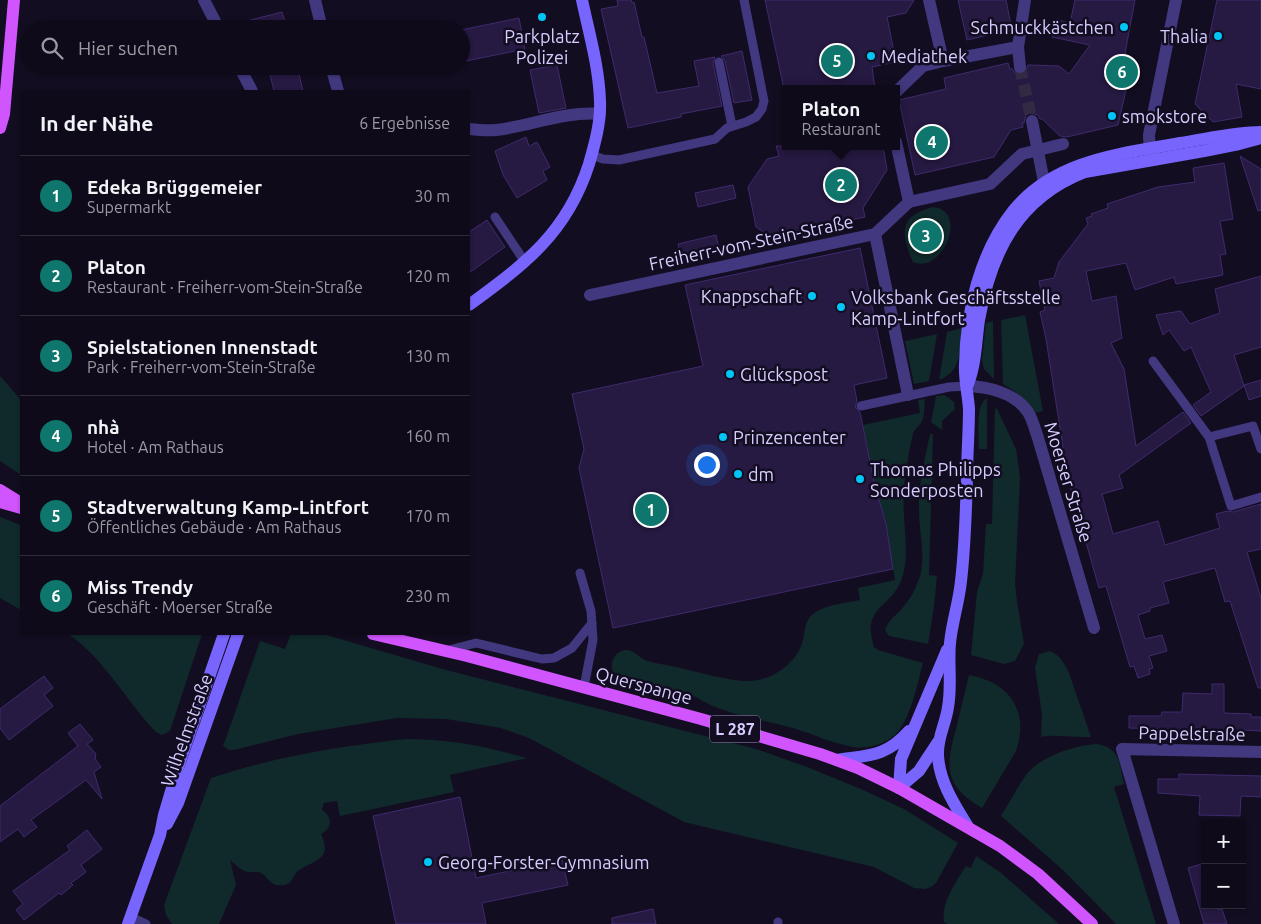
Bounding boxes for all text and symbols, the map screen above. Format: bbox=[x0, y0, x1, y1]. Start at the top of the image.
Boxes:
marker: Parkplatz Polizei bbox=[536, 11, 548, 23]
place label: Schmuckkästchen bbox=[971, 17, 1114, 37]
search box bbox=[20, 20, 470, 75]
marker: Schmuckkästchen bbox=[1118, 21, 1130, 33]
place label: Parkplatz Polizei bbox=[504, 26, 580, 67]
place label: Thalia bbox=[1160, 26, 1208, 46]
marker: Thalia bbox=[1212, 30, 1224, 42]
icon: search bbox=[38, 34, 66, 62]
text: Hier suchen bbox=[78, 37, 178, 59]
pin: 5 bbox=[821, 42, 853, 80]
place label: Mediathek bbox=[881, 46, 967, 66]
marker: Mediathek bbox=[865, 50, 877, 62]
pin: 6 bbox=[1106, 53, 1138, 91]
popup bbox=[782, 85, 900, 150]
text: Platon bbox=[801, 98, 860, 120]
place label: smokstore bbox=[1122, 106, 1207, 126]
marker: smokstore bbox=[1106, 110, 1118, 122]
text: In der Nähe bbox=[40, 111, 153, 135]
text: 6 Ergebnisse bbox=[359, 114, 450, 132]
text: Restaurant bbox=[801, 120, 881, 138]
pin: 4 bbox=[916, 123, 948, 161]
pin: 2 bbox=[825, 166, 857, 204]
text: Edeka Brüggemeier bbox=[87, 176, 262, 198]
text: 1 bbox=[51, 187, 61, 205]
text: 30 m bbox=[414, 187, 450, 205]
text: Supermarkt bbox=[87, 198, 171, 216]
street label: Freiherr-vom-Stein-Straße bbox=[647, 211, 855, 273]
pin: 3 bbox=[910, 217, 942, 255]
text: Platon bbox=[87, 256, 146, 278]
text: 2 bbox=[51, 267, 61, 285]
text: 120 m bbox=[405, 267, 450, 285]
text: Restaurant · Freiherr-vom-Stein-Straße bbox=[87, 278, 363, 296]
place label: Knappschaft bbox=[701, 286, 802, 306]
place label: Volksbank Geschäftsstelle Kamp-Lintfort bbox=[851, 287, 1061, 328]
marker: Knappschaft bbox=[806, 290, 818, 302]
marker: Volksbank Geschäftsstelle Kamp-Lintfort bbox=[835, 301, 847, 313]
text: Spielstationen Innenstadt bbox=[87, 336, 318, 358]
text: 3 bbox=[51, 347, 61, 365]
text: 130 m bbox=[405, 347, 450, 365]
text: Park · Freiherr-vom-Stein-Straße bbox=[87, 358, 316, 376]
place label: Glückspost bbox=[740, 364, 828, 384]
marker: Glückspost bbox=[724, 368, 736, 380]
text: nhà bbox=[87, 416, 120, 438]
street label: Moerser Straße bbox=[1041, 419, 1097, 545]
text: 4 bbox=[51, 427, 61, 445]
text: 160 m bbox=[405, 427, 450, 445]
place label: Prinzencenter bbox=[733, 427, 846, 447]
marker: Prinzencenter bbox=[717, 431, 729, 443]
text: Hotel · Am Rathaus bbox=[87, 438, 224, 456]
your location bbox=[694, 452, 720, 478]
place label: Thomas Philipps Sonderposten bbox=[870, 459, 1001, 500]
place label: dm bbox=[748, 464, 774, 484]
marker: dm bbox=[732, 468, 744, 480]
marker: Thomas Philipps Sonderposten bbox=[854, 473, 866, 485]
pin: 1 bbox=[635, 491, 667, 529]
text: Stadtverwaltung Kamp-Lintfort bbox=[87, 496, 369, 518]
text: 5 bbox=[51, 507, 61, 525]
text: 170 m bbox=[405, 507, 450, 525]
text: Öffentliches Gebäude · Am Rathaus bbox=[87, 518, 341, 536]
text: Miss Trendy bbox=[87, 576, 193, 598]
text: 6 bbox=[51, 587, 61, 605]
text: 230 m bbox=[405, 587, 450, 605]
text: Geschäft · Moerser Straße bbox=[87, 598, 273, 616]
street label: Querspange bbox=[593, 663, 694, 708]
street label: Wilhelmstraße bbox=[156, 671, 216, 789]
road number: L 287 bbox=[710, 716, 760, 742]
street label: Pappelstraße bbox=[1138, 722, 1246, 744]
map controls bbox=[1201, 819, 1246, 909]
button: + bbox=[1201, 819, 1246, 864]
place label: Georg-Forster-Gymnasium bbox=[438, 852, 650, 872]
marker: Georg-Forster-Gymnasium bbox=[422, 856, 434, 868]
button: − bbox=[1201, 864, 1246, 909]

